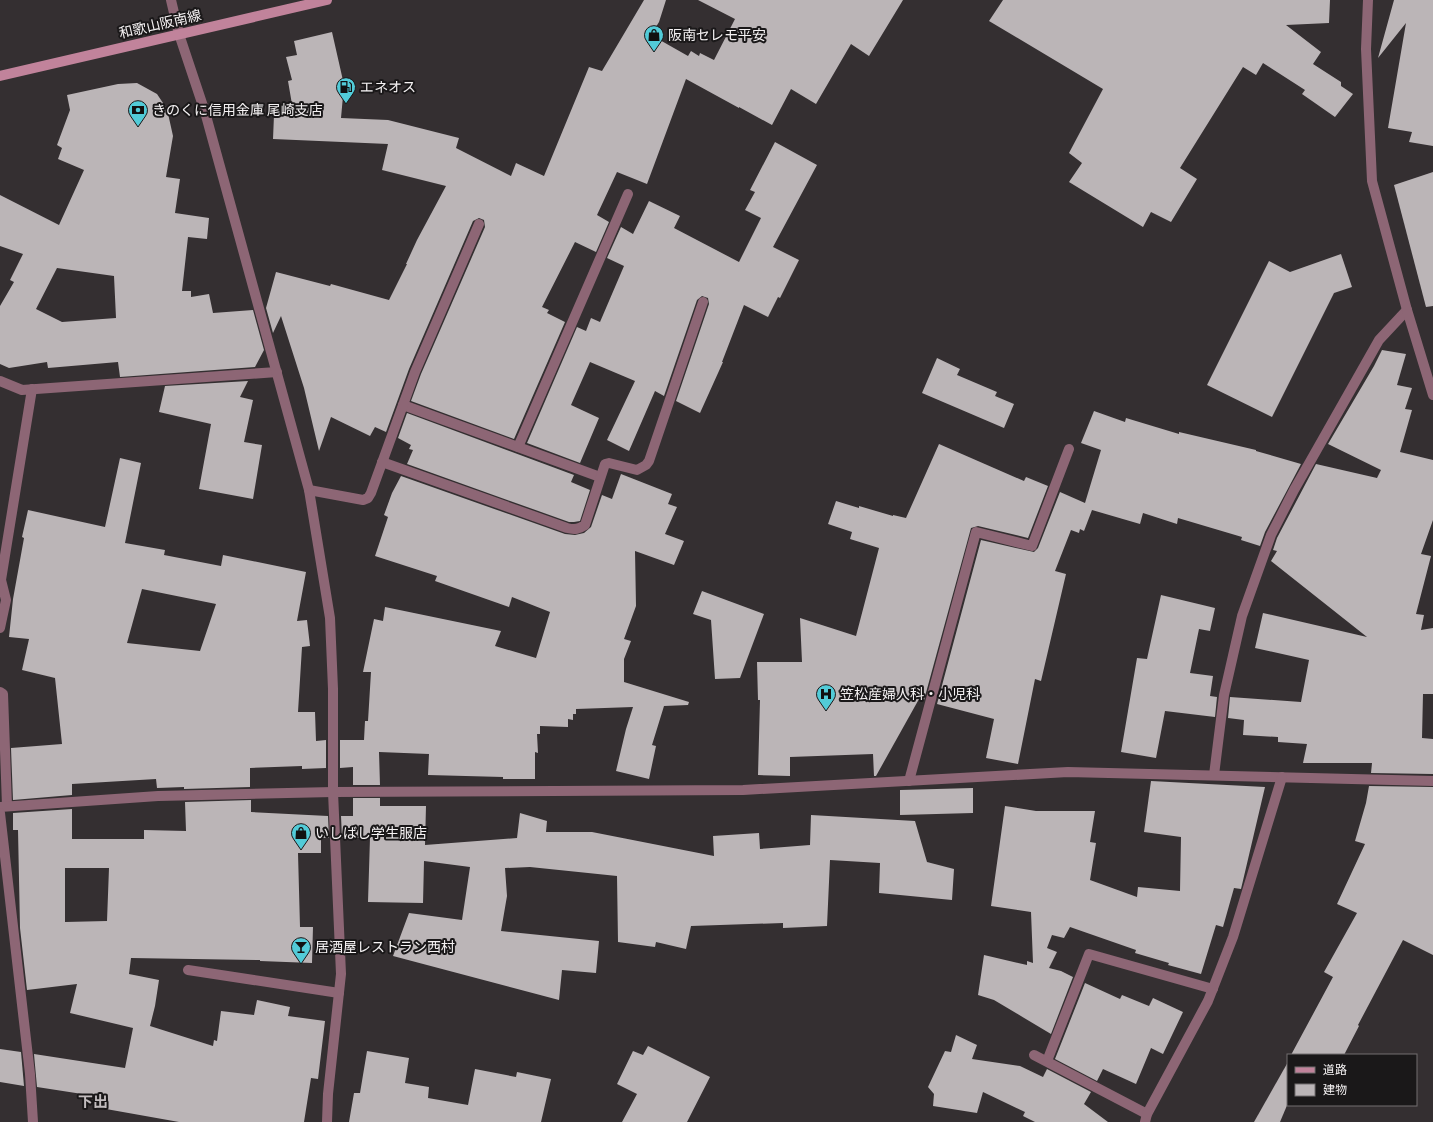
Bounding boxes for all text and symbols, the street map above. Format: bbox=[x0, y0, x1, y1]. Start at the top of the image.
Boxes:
street label: 和歌山阪南線 bbox=[117, 6, 203, 41]
shop icon: 阪南セレモ平安 bbox=[643, 24, 665, 52]
place label: 阪南セレモ平安 bbox=[668, 26, 766, 43]
fuel station icon: エネオス bbox=[335, 76, 357, 104]
place label: エネオス bbox=[360, 78, 416, 95]
bank icon: きのくに信用金庫 尾崎支店 bbox=[127, 99, 149, 127]
place label: きのくに信用金庫 尾崎支店 bbox=[152, 101, 323, 118]
hospital icon: 笠松産婦人科・小児科 bbox=[815, 683, 837, 711]
place label: 笠松産婦人科・小児科 bbox=[840, 685, 980, 702]
shop icon: いしばし学生服店 bbox=[290, 822, 312, 850]
place label: いしばし学生服店 bbox=[315, 824, 427, 841]
bar icon: 居酒屋レストラン西村 bbox=[290, 936, 312, 964]
place label: 居酒屋レストラン西村 bbox=[315, 938, 455, 955]
legend bbox=[1287, 1054, 1417, 1106]
text: 道路 bbox=[1323, 1062, 1347, 1076]
text: 建物 bbox=[1323, 1082, 1347, 1096]
district label: 下出 bbox=[78, 1092, 108, 1110]

